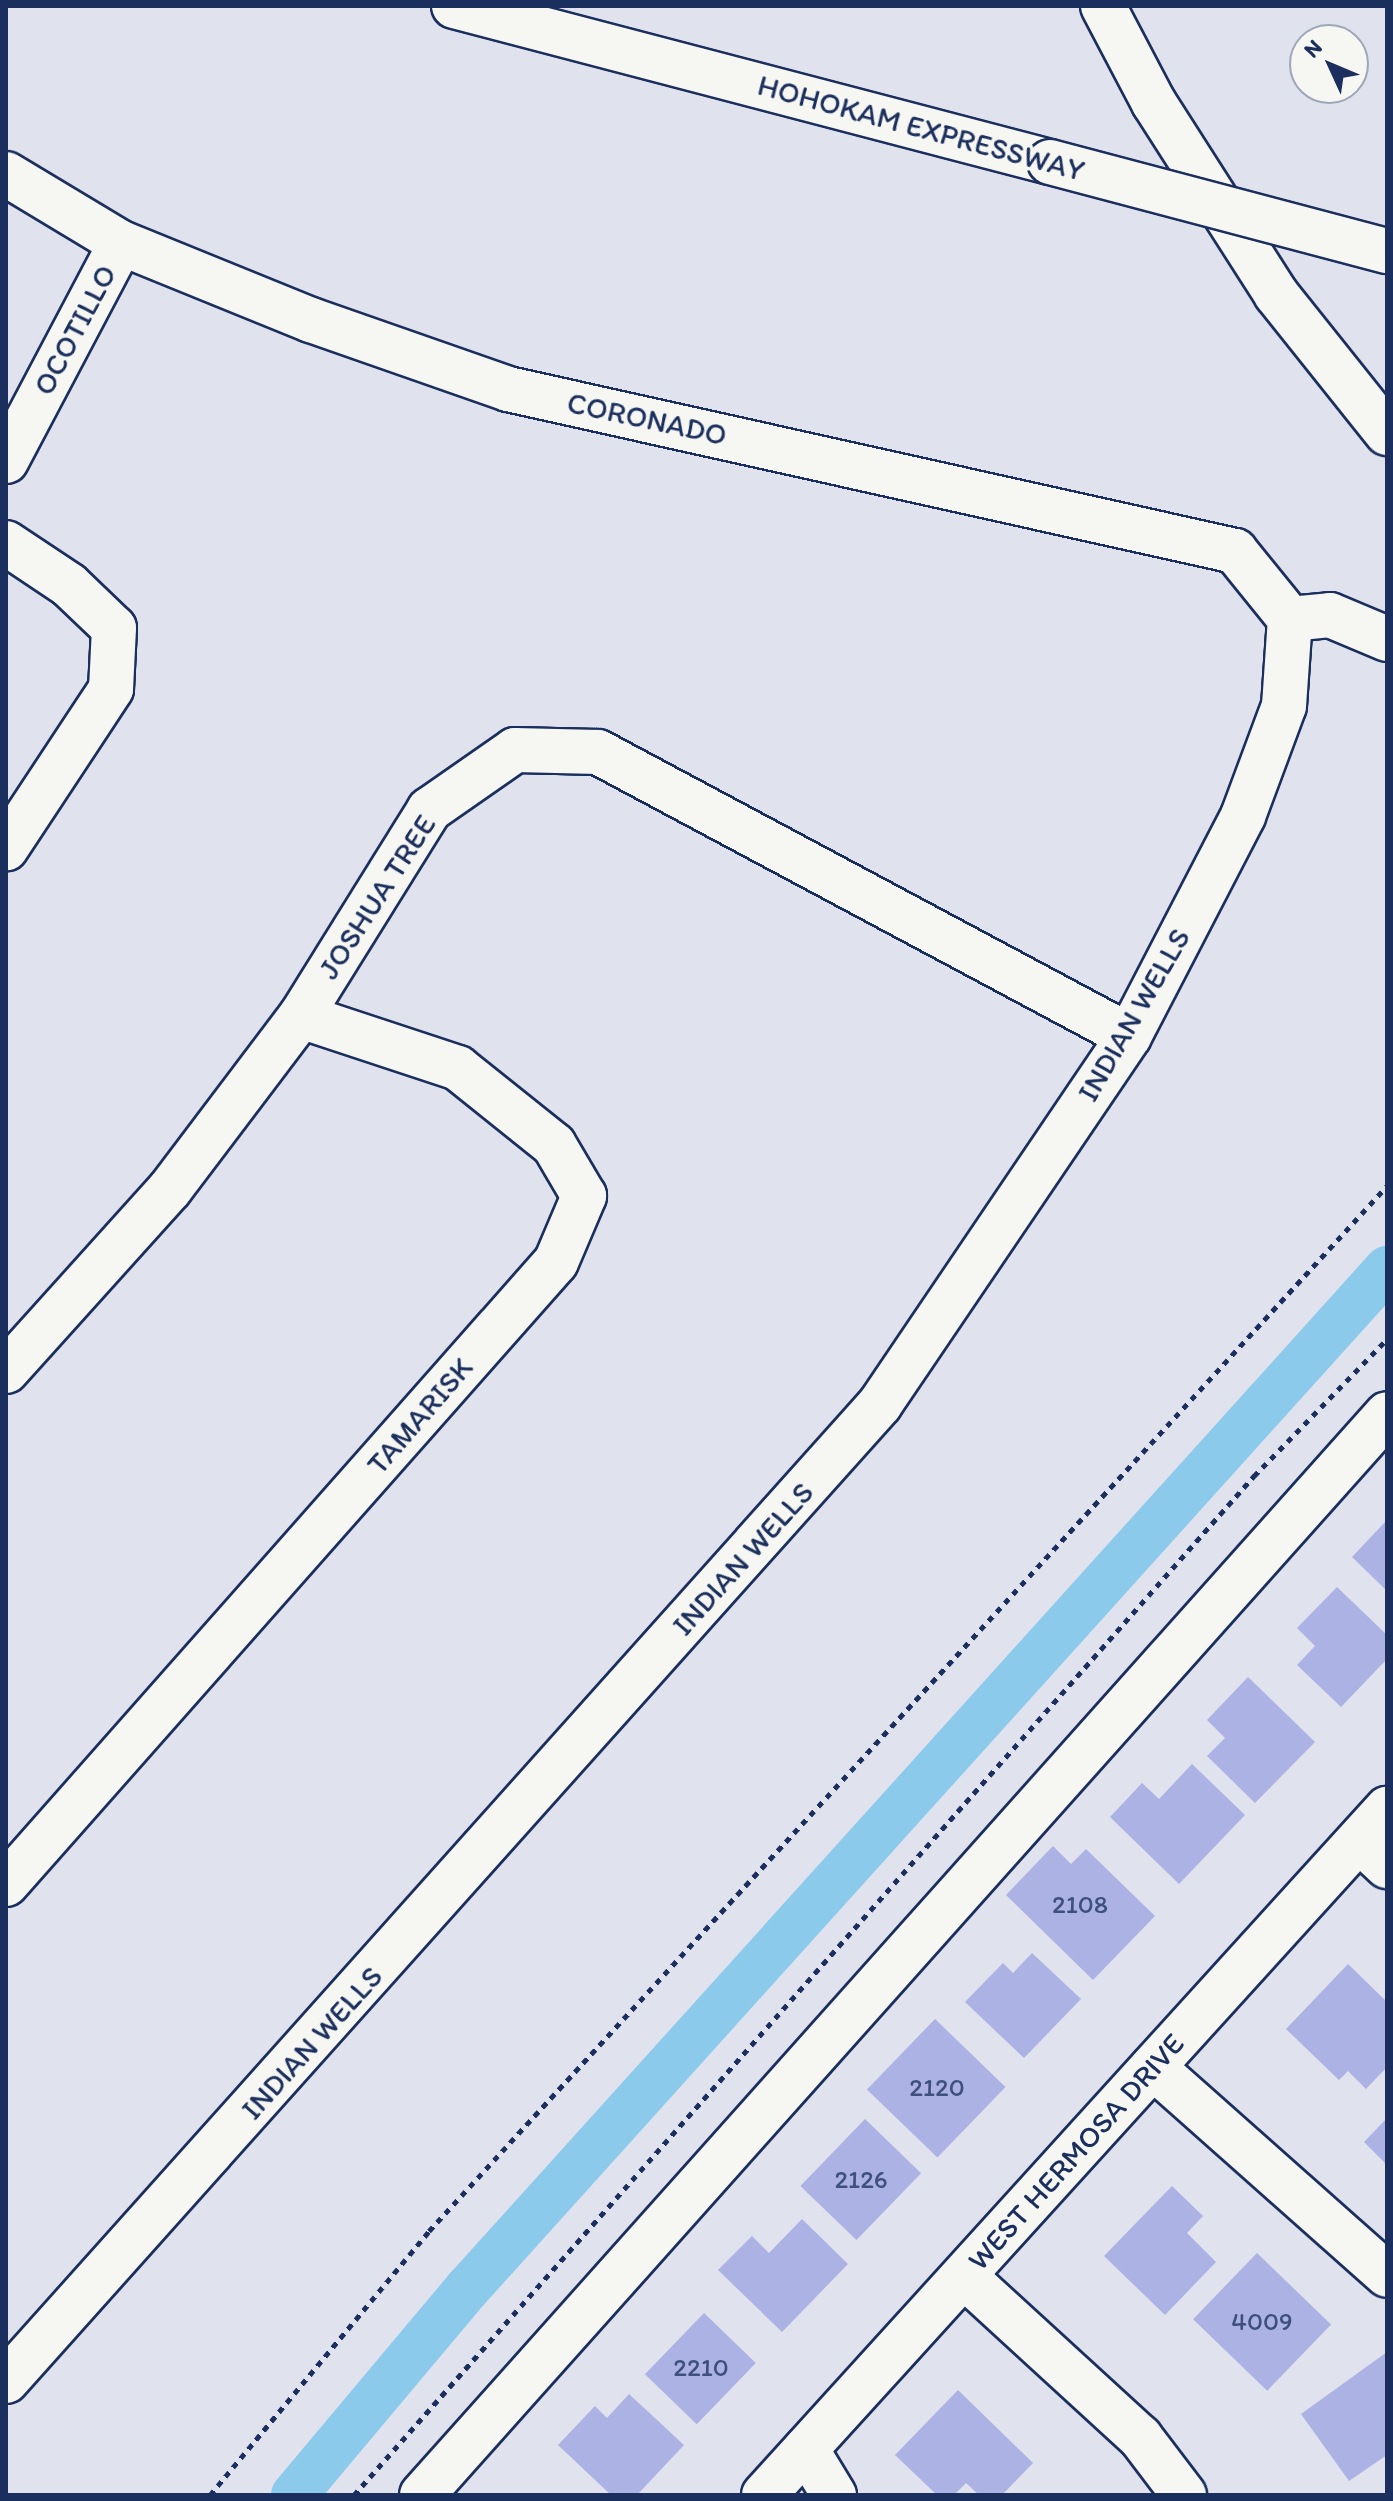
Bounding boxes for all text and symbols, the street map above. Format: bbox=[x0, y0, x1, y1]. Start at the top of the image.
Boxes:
north arrow bbox=[1289, 24, 1369, 104]
text: N bbox=[1298, 34, 1328, 63]
street label: HOHOKAM EXPRESSWAY bbox=[753, 67, 1089, 189]
street label: OCOTILLO bbox=[26, 259, 124, 401]
street label: CORONADO bbox=[564, 385, 730, 453]
street label: JOSHUA TREE bbox=[311, 808, 443, 986]
street label: INDIAN WELLS bbox=[1070, 922, 1198, 1108]
street label: TAMARISK bbox=[359, 1350, 481, 1482]
street label: INDIAN WELLS bbox=[665, 1475, 821, 1643]
house number: 2108 bbox=[1052, 1889, 1108, 1921]
street label: INDIAN WELLS bbox=[234, 1959, 390, 2127]
street label: WEST HERMOSA DRIVE bbox=[959, 2025, 1193, 2279]
house number: 2120 bbox=[909, 2072, 965, 2104]
house number: 2126 bbox=[834, 2164, 888, 2196]
house number: 4009 bbox=[1231, 2306, 1293, 2338]
house number: 2210 bbox=[673, 2352, 729, 2384]

